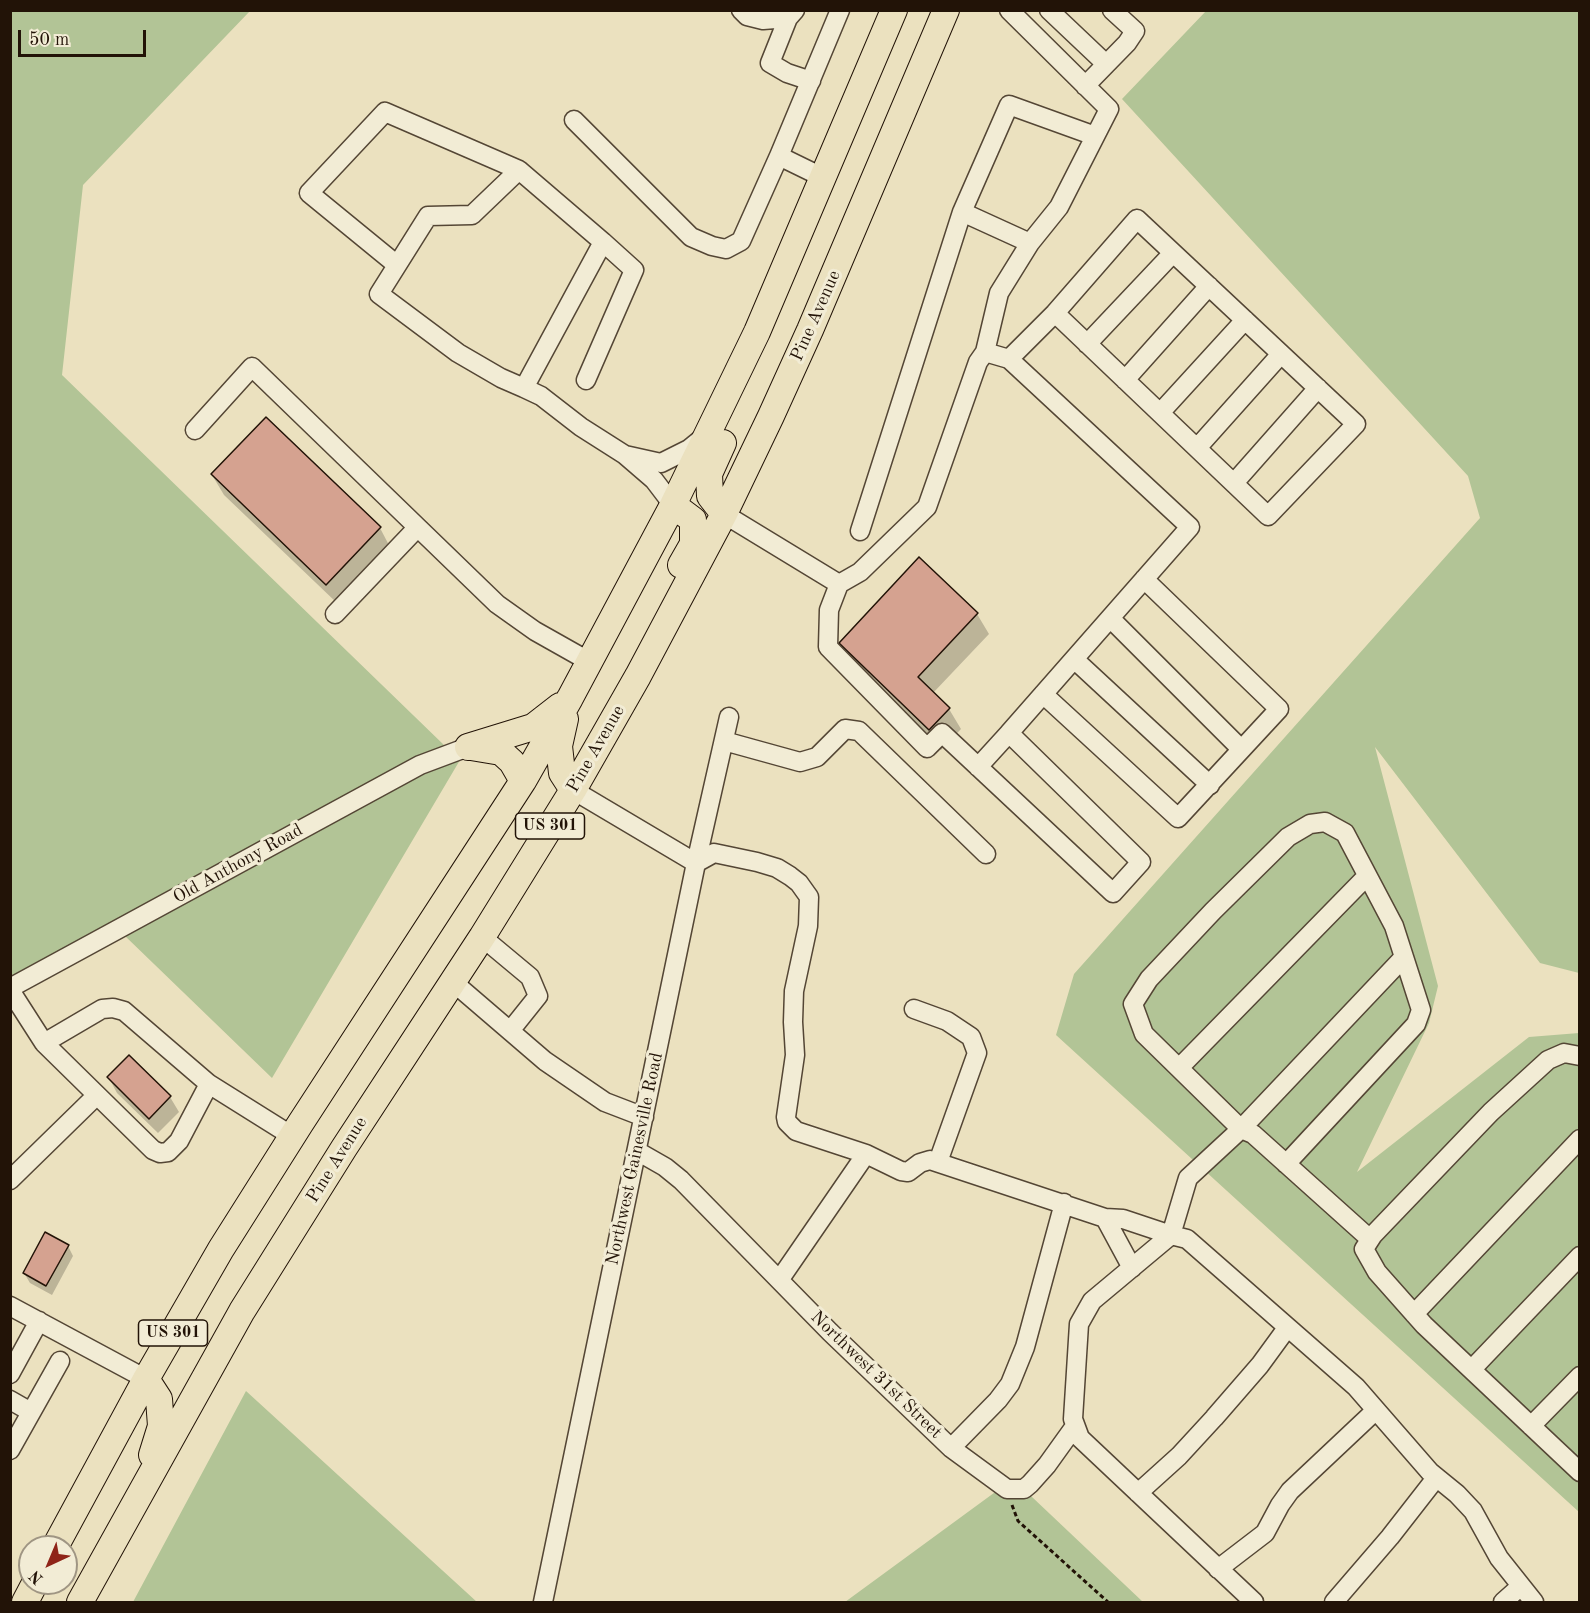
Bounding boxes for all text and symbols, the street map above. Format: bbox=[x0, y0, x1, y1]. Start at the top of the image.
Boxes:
scale bar bbox=[21, 18, 148, 56]
text: 50 m bbox=[29, 31, 69, 49]
street label: Pine Avenue bbox=[786, 267, 846, 365]
street label: Pine Avenue bbox=[562, 701, 630, 797]
road number: US 301 bbox=[516, 813, 584, 839]
street label: Old Anthony Road bbox=[169, 819, 307, 909]
street label: Northwest Gainesville Road bbox=[602, 1051, 668, 1267]
street label: Pine Avenue bbox=[302, 1113, 372, 1207]
street label: Northwest 31st Street bbox=[806, 1307, 946, 1443]
road number: US 301 bbox=[138, 1320, 207, 1346]
north arrow bbox=[18, 1535, 78, 1595]
text: N bbox=[27, 1567, 47, 1587]

